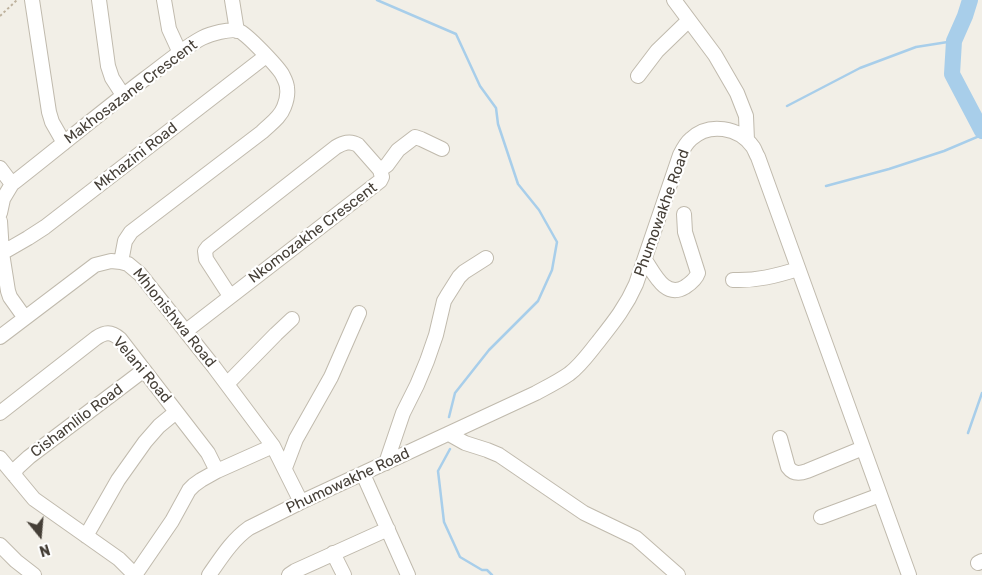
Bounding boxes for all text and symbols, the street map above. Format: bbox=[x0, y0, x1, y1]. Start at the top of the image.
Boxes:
street label: Makhosazane Crescent bbox=[61, 36, 201, 148]
street label: Mkhazini Road bbox=[91, 119, 181, 195]
street label: Phumowakhe Road bbox=[631, 147, 693, 279]
street label: Nkomozakhe Crescent bbox=[245, 179, 381, 287]
street label: Mhlonishwa Road bbox=[129, 265, 219, 371]
street label: Velani Road bbox=[109, 333, 175, 407]
street label: Cishamlilo Road bbox=[27, 380, 127, 462]
street label: Phumowakhe Road bbox=[283, 445, 413, 517]
north arrow bbox=[15, 510, 65, 560]
text: N bbox=[37, 540, 52, 559]

